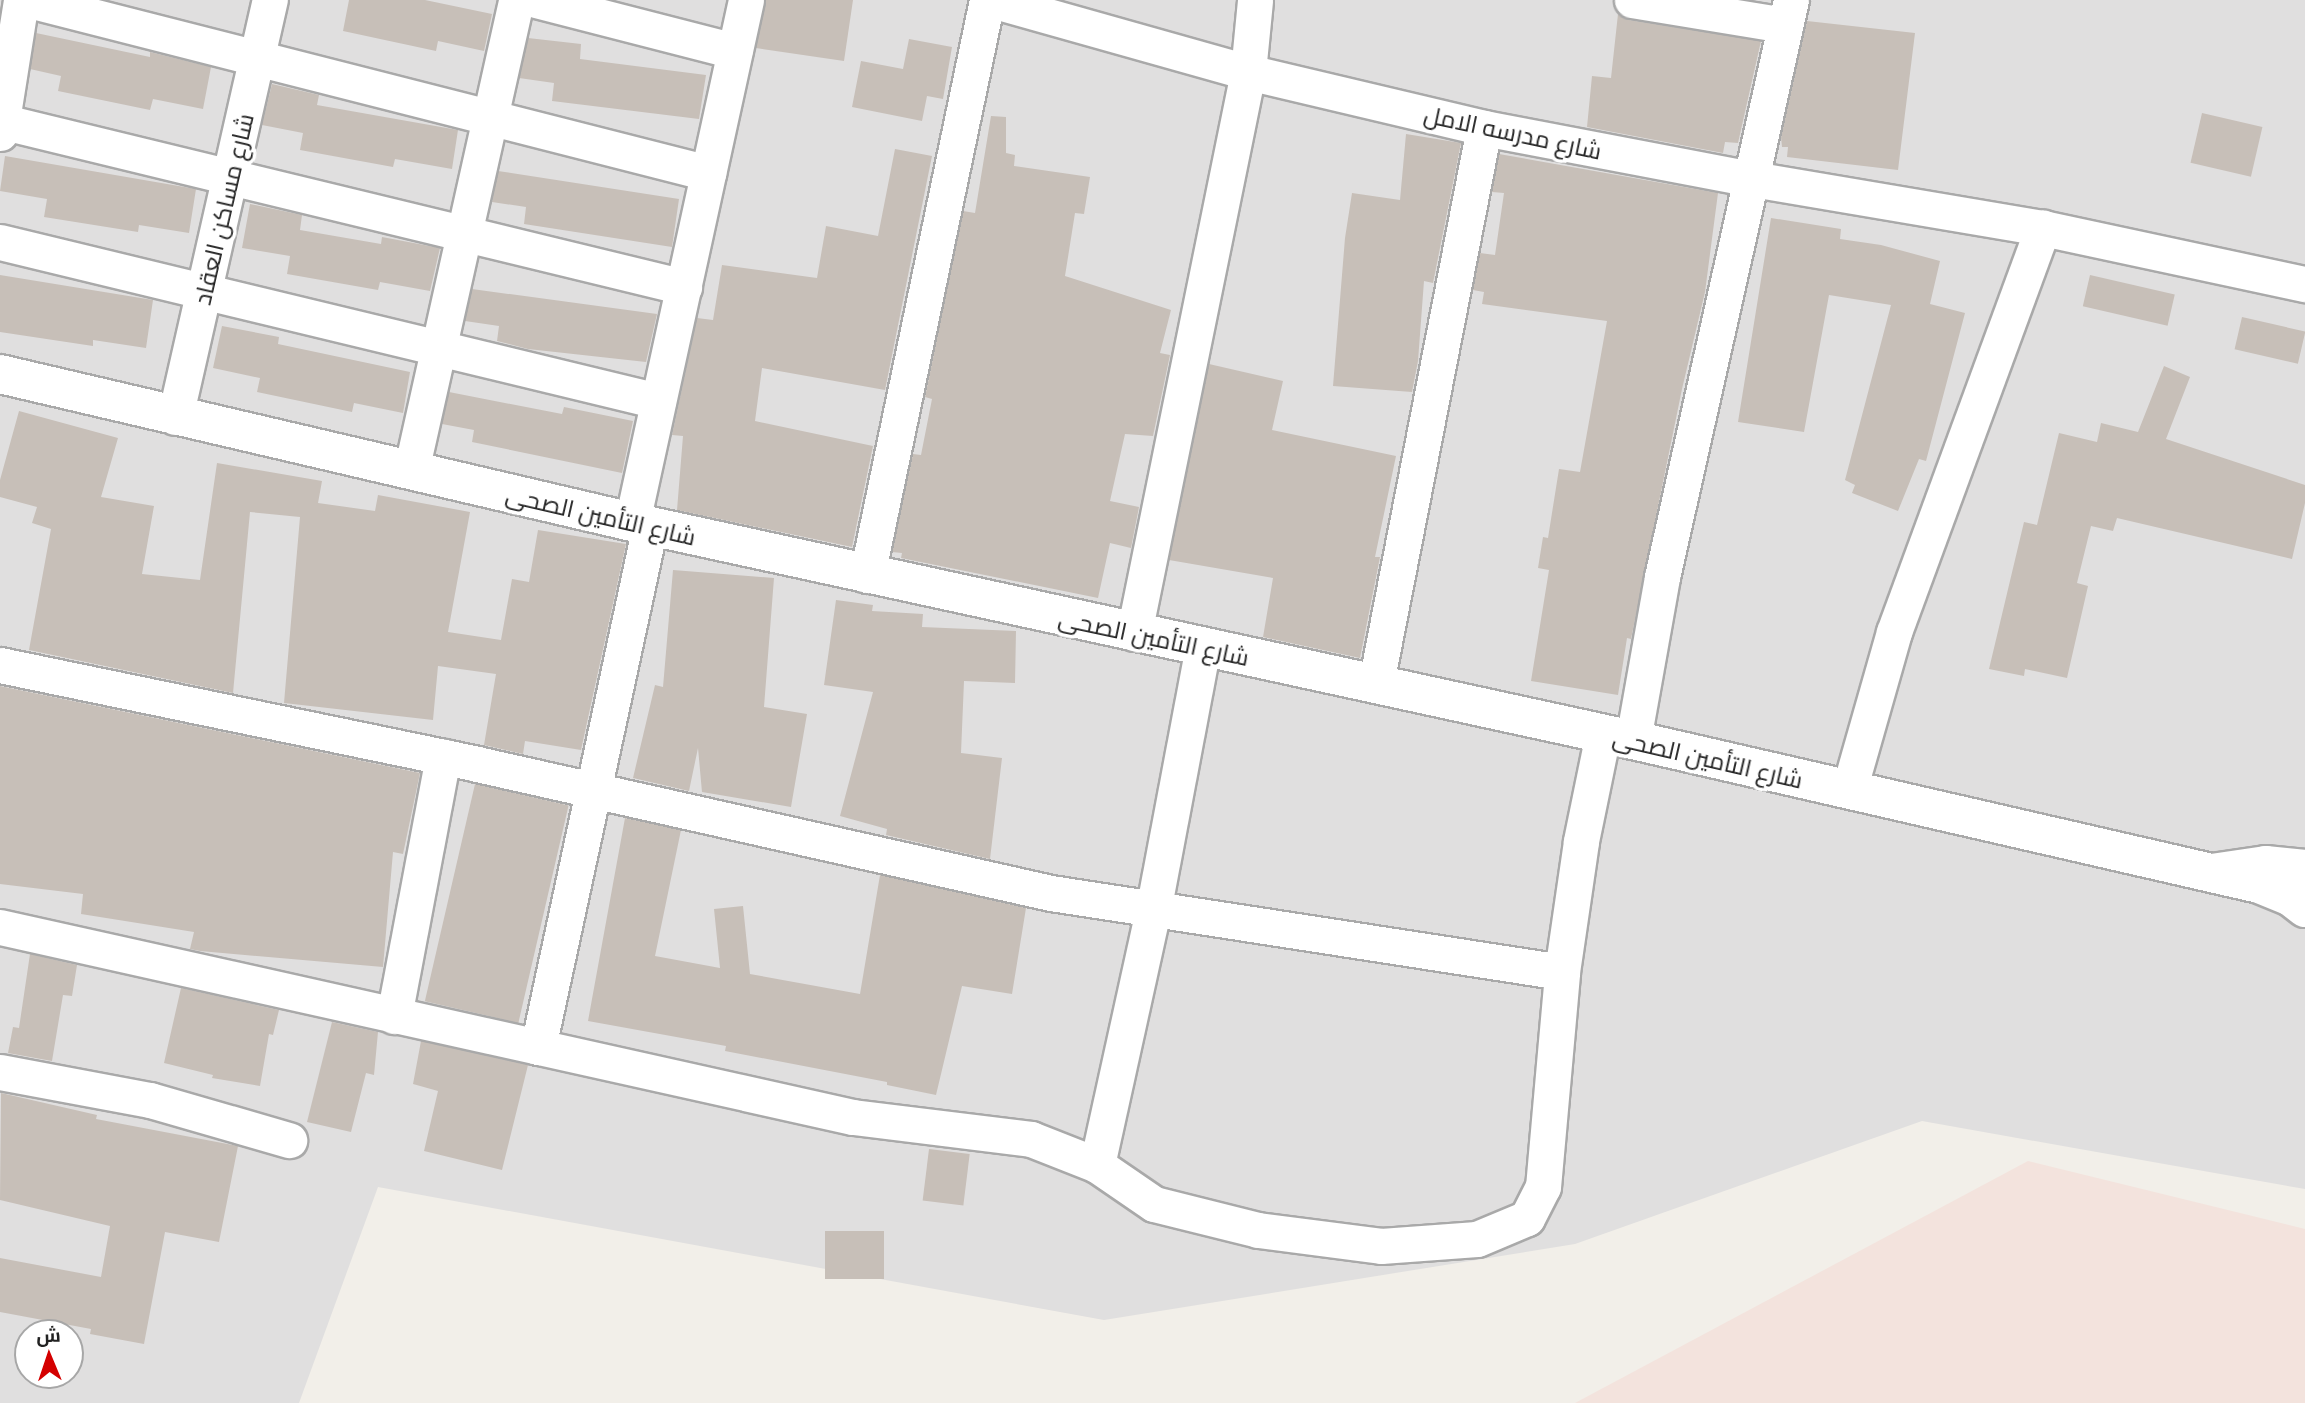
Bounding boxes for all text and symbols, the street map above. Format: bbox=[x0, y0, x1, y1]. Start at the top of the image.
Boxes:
street label: شارع مدرسه الامل bbox=[1422, 99, 1604, 165]
street label: شارع مساكن العقاد bbox=[187, 110, 259, 308]
street label: شارع التأمين الصحى bbox=[503, 479, 699, 551]
street label: شارع التأمين الصحى bbox=[1056, 603, 1252, 671]
street label: شارع التأمين الصحى bbox=[1610, 722, 1806, 794]
north arrow bbox=[14, 1319, 84, 1389]
text: ش bbox=[36, 1323, 61, 1346]

